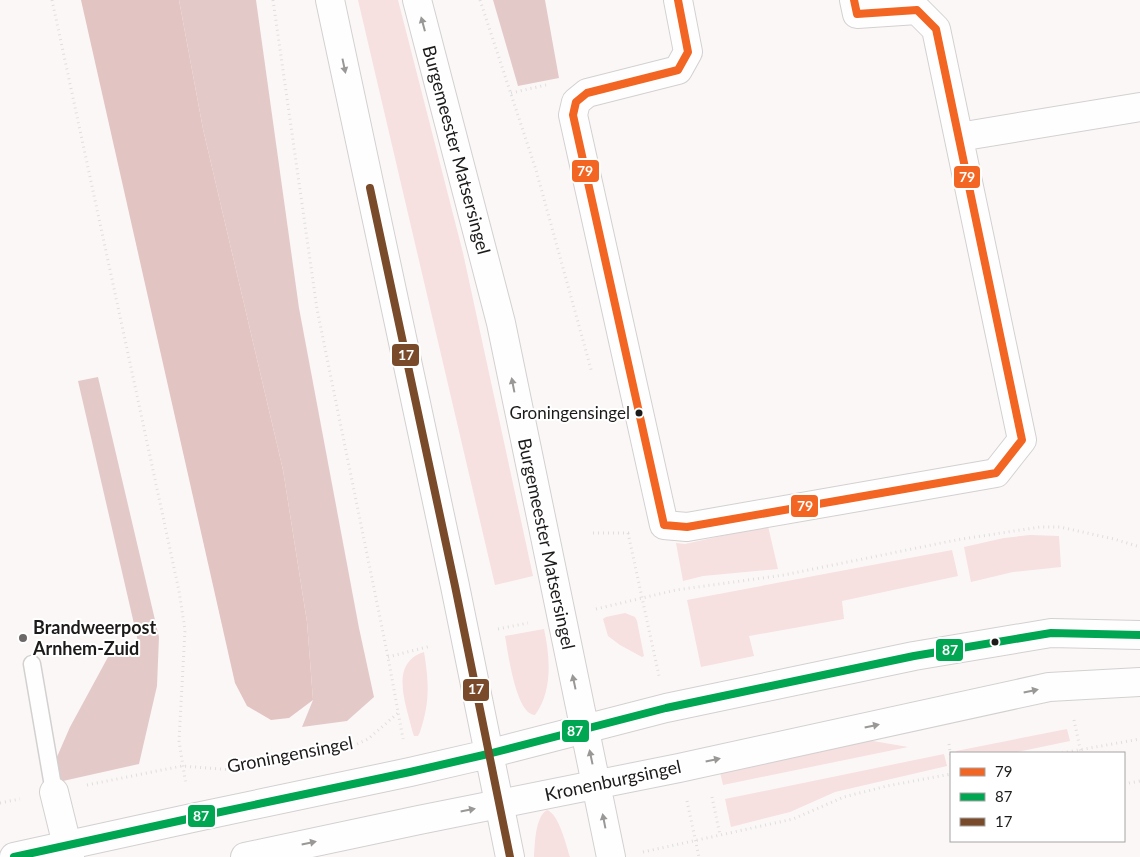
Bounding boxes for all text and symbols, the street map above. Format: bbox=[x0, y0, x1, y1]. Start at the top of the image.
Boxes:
one-way arrow bbox=[419, 17, 427, 32]
street label: Burgemeester Matsersingel bbox=[418, 43, 495, 257]
one-way arrow bbox=[340, 58, 348, 73]
line badge: 79 bbox=[571, 159, 600, 183]
text: 79 bbox=[577, 162, 593, 179]
line badge: 79 bbox=[953, 165, 981, 189]
text: 79 bbox=[959, 168, 975, 185]
line badge: 17 bbox=[391, 343, 420, 367]
text: 17 bbox=[398, 346, 414, 363]
one-way arrow bbox=[509, 377, 517, 393]
place label: Groningensingel bbox=[509, 402, 630, 423]
marker: Groningensingel bbox=[634, 408, 644, 418]
street label: Burgemeester Matsersingel bbox=[514, 436, 580, 651]
line badge: 79 bbox=[790, 494, 819, 518]
text: 79 bbox=[797, 497, 813, 514]
place label: Brandweerpost Arnhem-Zuid bbox=[32, 616, 156, 659]
marker: Brandweerpost Arnhem-Zuid bbox=[17, 632, 29, 644]
unlabelled marker bbox=[990, 637, 1000, 647]
line badge: 87 bbox=[935, 638, 964, 662]
text: 87 bbox=[942, 641, 958, 658]
one-way arrow bbox=[570, 673, 578, 689]
line badge: 17 bbox=[462, 678, 490, 702]
text: 17 bbox=[468, 680, 484, 697]
one-way arrow bbox=[1023, 687, 1039, 695]
line badge: 87 bbox=[561, 719, 590, 743]
text: 87 bbox=[567, 722, 583, 739]
one-way arrow bbox=[864, 722, 880, 730]
street label: Groningensingel bbox=[225, 731, 355, 777]
one-way arrow bbox=[587, 749, 595, 765]
legend bbox=[950, 752, 1125, 842]
street label: Kronenburgsingel bbox=[543, 755, 683, 805]
one-way arrow bbox=[706, 756, 722, 764]
text: 79 bbox=[995, 762, 1012, 780]
text: 87 bbox=[995, 787, 1013, 805]
line badge: 87 bbox=[187, 804, 216, 828]
one-way arrow bbox=[461, 806, 477, 814]
text: 87 bbox=[193, 807, 209, 824]
text: 17 bbox=[995, 812, 1013, 830]
one-way arrow bbox=[600, 813, 608, 828]
one-way arrow bbox=[302, 839, 317, 847]

